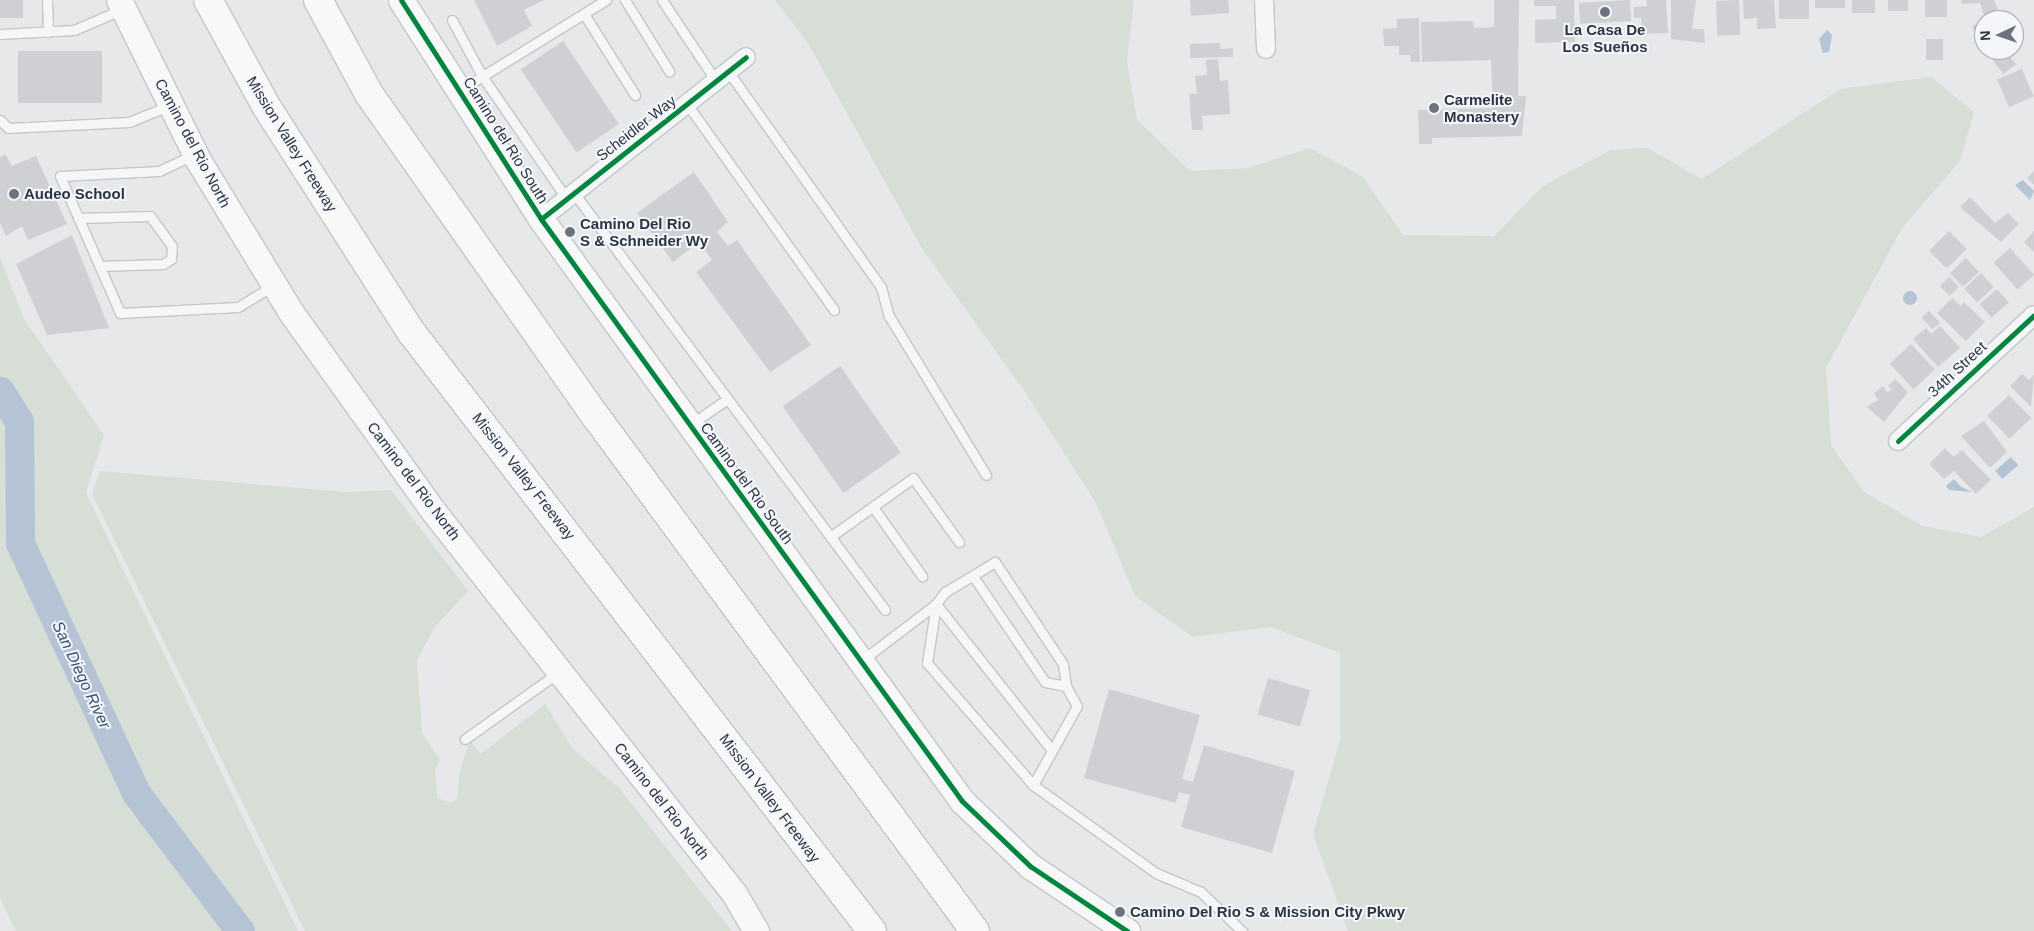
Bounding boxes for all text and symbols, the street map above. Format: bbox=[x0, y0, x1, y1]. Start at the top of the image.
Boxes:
marker: La Casa De Los Sueños bbox=[1599, 6, 1611, 18]
north arrow bbox=[1974, 10, 2024, 60]
place label: La Casa De Los Sueños bbox=[1562, 20, 1648, 55]
text: N bbox=[1977, 30, 1993, 41]
street label: Mission Valley Freeway bbox=[243, 73, 341, 215]
street label: Camino del Rio South bbox=[460, 73, 552, 207]
street label: Camino del Rio North bbox=[151, 75, 235, 211]
place label: Carmelite Monastery bbox=[1444, 90, 1519, 125]
street label: Scheidler Way bbox=[593, 91, 679, 165]
marker: Carmelite Monastery bbox=[1428, 102, 1440, 114]
place label: Audeo School bbox=[24, 185, 125, 203]
marker: Audeo School bbox=[8, 188, 20, 200]
place label: Camino Del Rio S & Schneider Wy bbox=[580, 214, 708, 249]
marker: Camino Del Rio S & Schneider Wy bbox=[564, 226, 576, 238]
street label: 34th Street bbox=[1924, 337, 1990, 401]
street label: Mission Valley Freeway bbox=[469, 409, 579, 543]
street label: Camino del Rio North bbox=[364, 418, 464, 544]
street label: Camino del Rio South bbox=[697, 419, 797, 547]
water label: San Diego River bbox=[48, 618, 114, 732]
street label: Mission Valley Freeway bbox=[716, 730, 824, 866]
street label: Camino del Rio North bbox=[611, 739, 713, 863]
place label: Camino Del Rio S & Mission City Pkwy bbox=[1130, 903, 1405, 921]
marker: Camino Del Rio S & Mission City Pkwy bbox=[1114, 906, 1126, 918]

